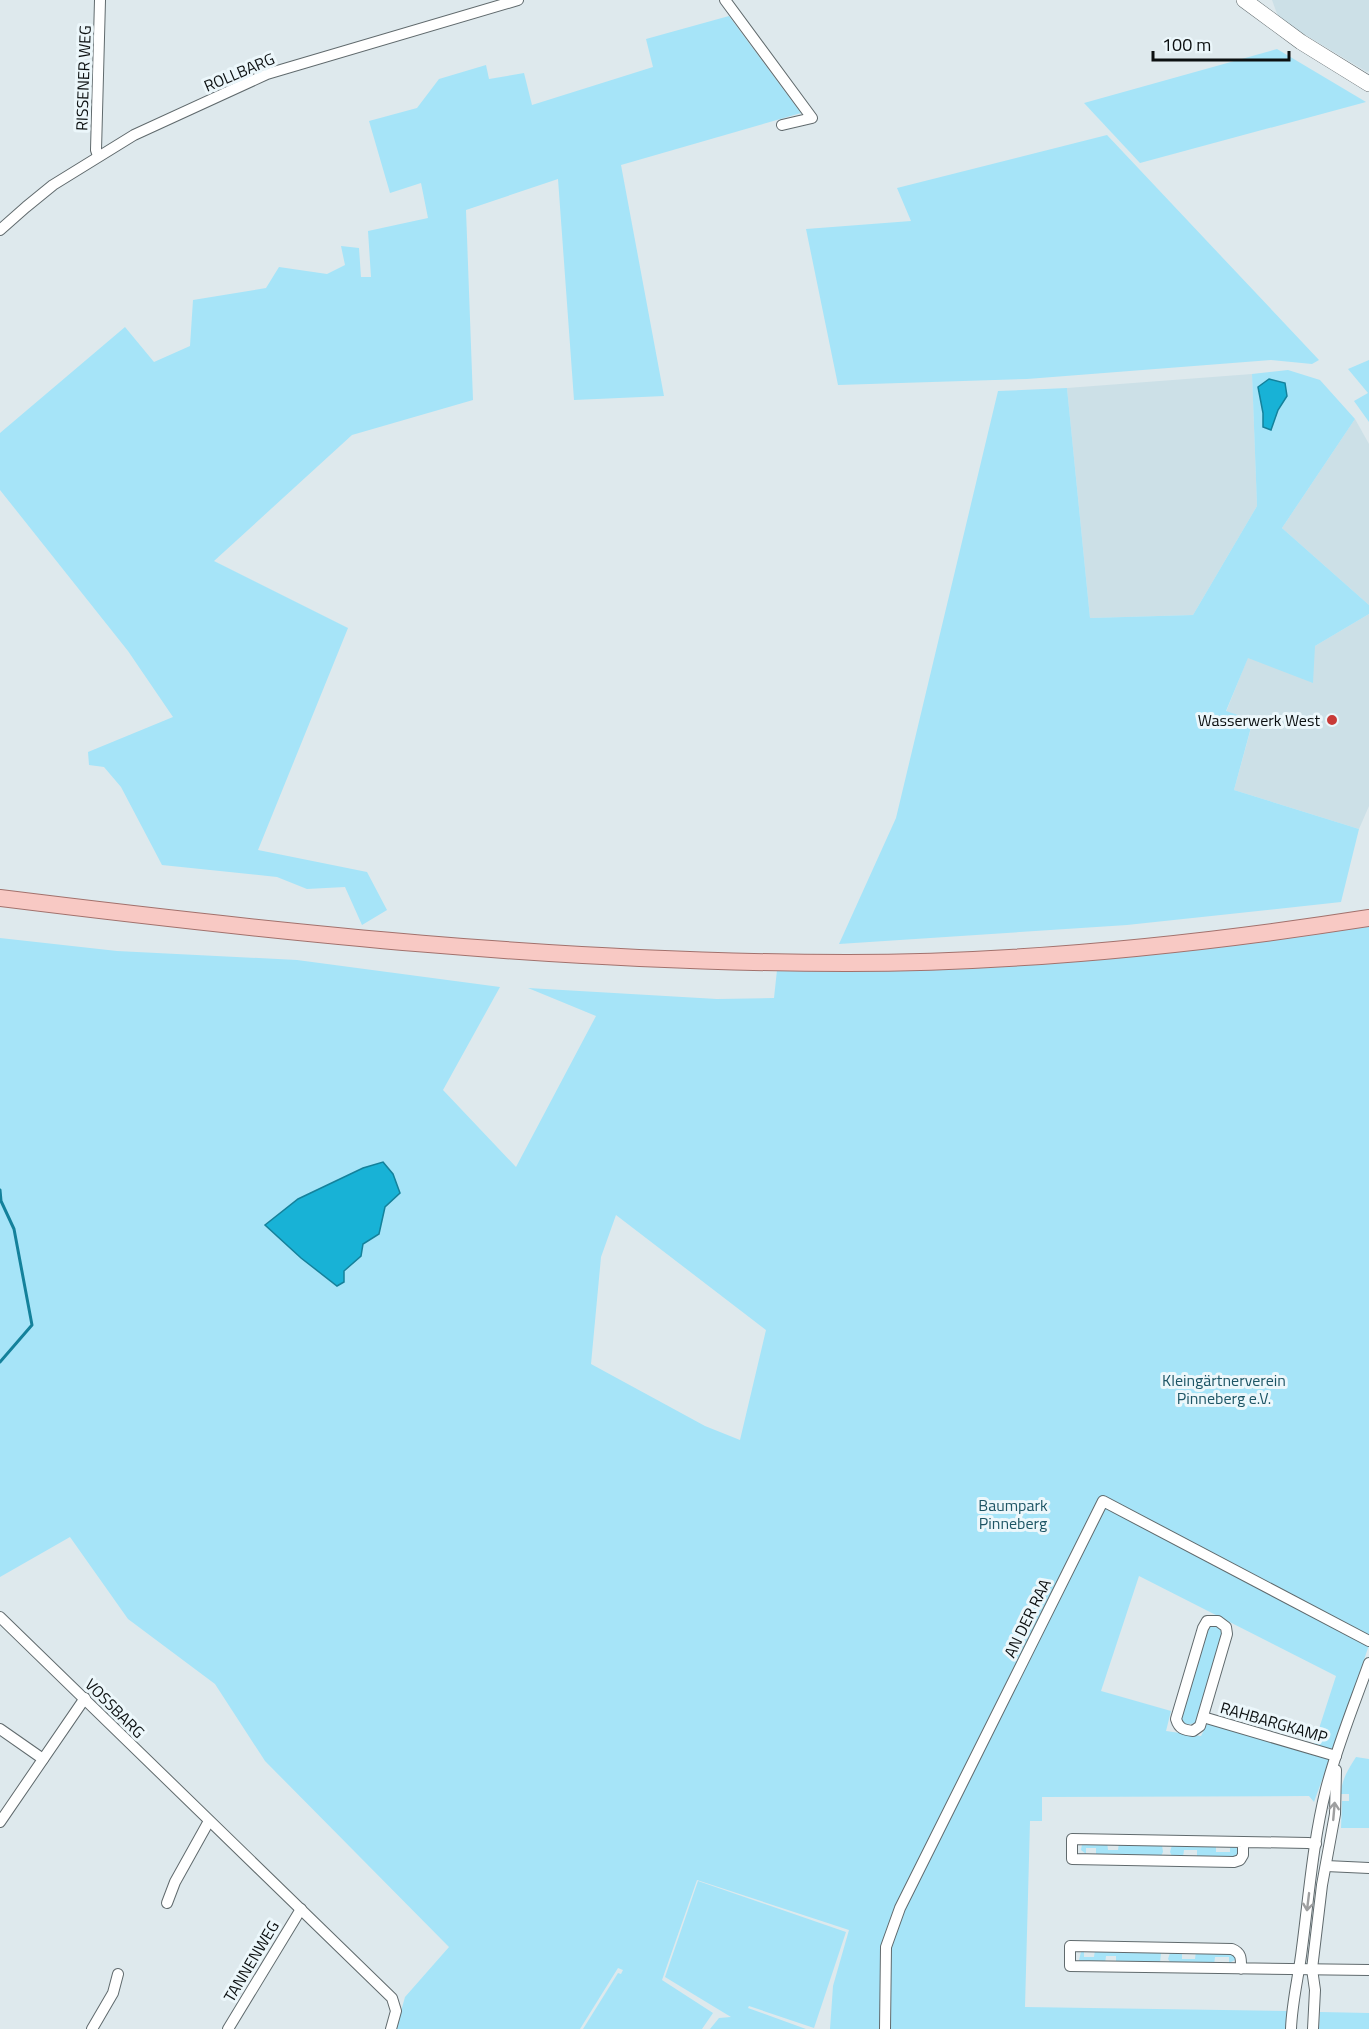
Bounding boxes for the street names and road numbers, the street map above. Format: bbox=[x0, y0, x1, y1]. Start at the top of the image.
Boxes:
street label: RISSENER WEG bbox=[69, 25, 97, 131]
street label: ROLLBARG bbox=[200, 46, 278, 98]
street label: AN DER RAA bbox=[998, 1574, 1057, 1662]
street label: VOSSBARG bbox=[80, 1673, 150, 1743]
street label: RAHBARGKAMP bbox=[1218, 1695, 1330, 1749]
street label: TANNENWEG bbox=[217, 1916, 285, 2006]

